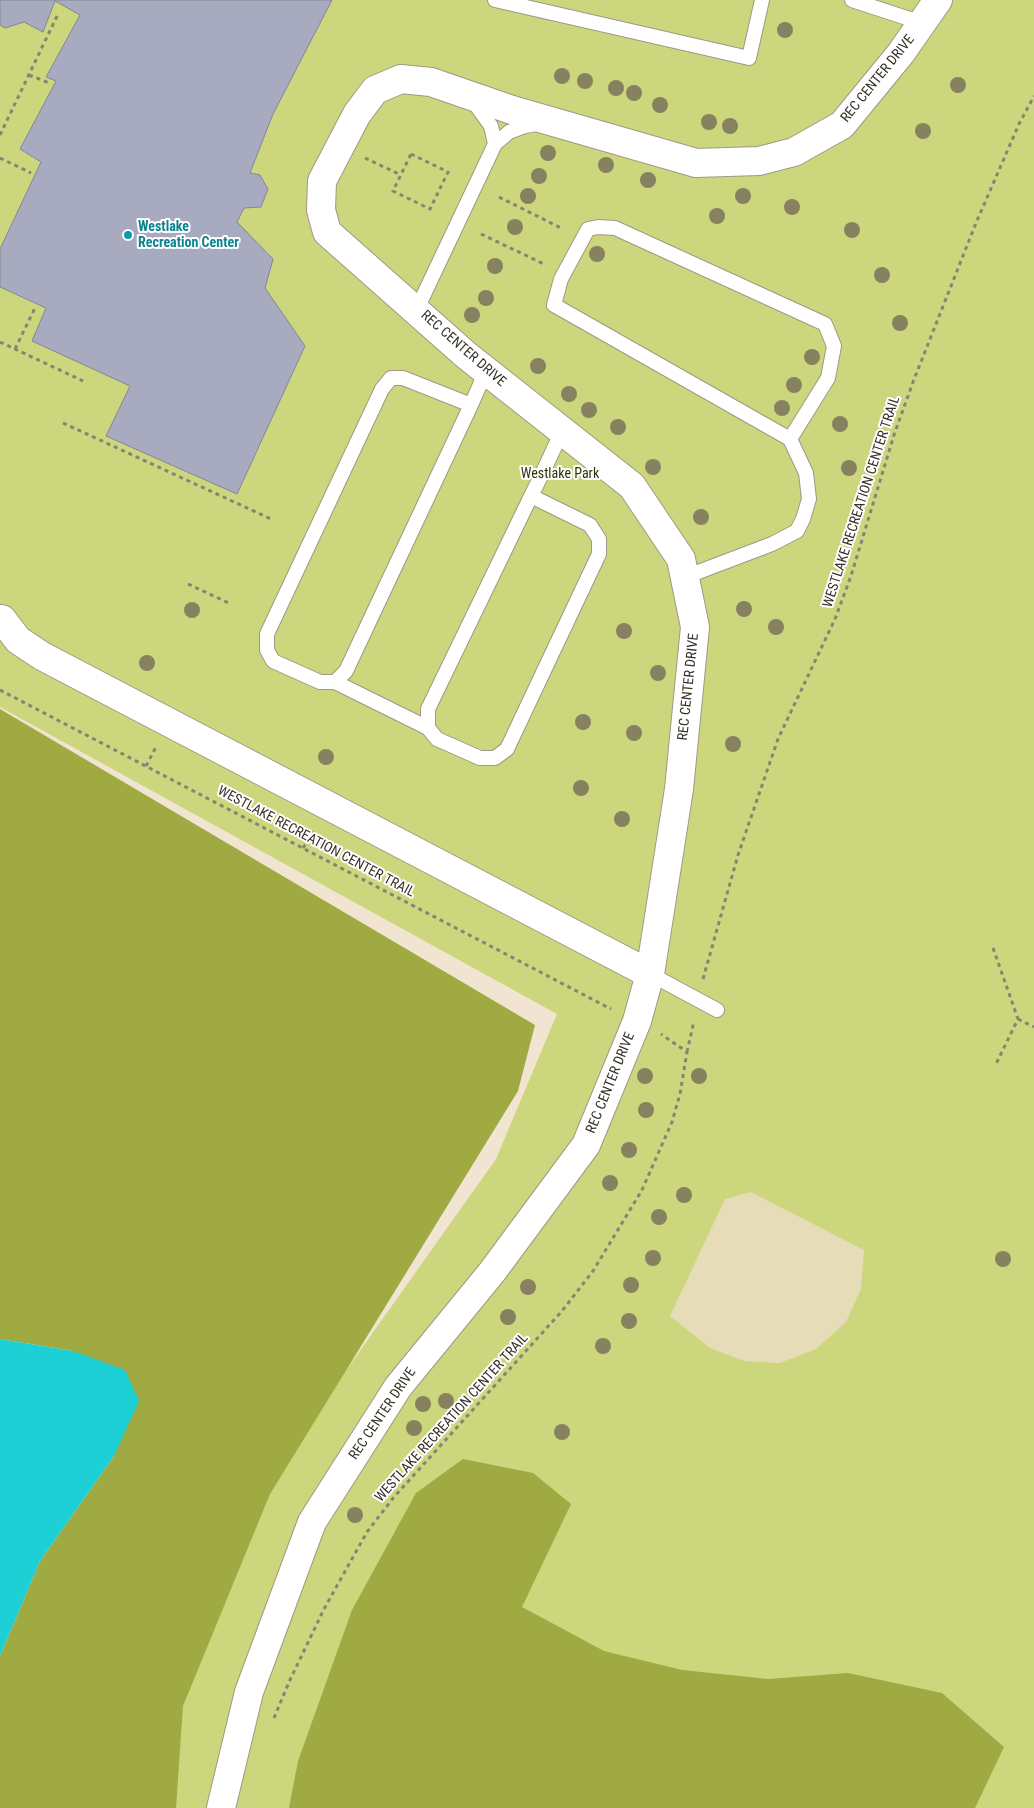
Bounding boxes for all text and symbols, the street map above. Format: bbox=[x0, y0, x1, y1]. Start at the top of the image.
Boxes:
street label: REC CENTER DRIVE bbox=[838, 32, 918, 126]
place label: Westlake Recreation Center bbox=[138, 219, 239, 252]
marker: Westlake Recreation Center bbox=[122, 229, 134, 241]
street label: REC CENTER DRIVE bbox=[417, 307, 509, 391]
street label: WESTLAKE RECREATION CENTER TRAIL bbox=[820, 394, 904, 610]
park label: Westlake Park bbox=[521, 466, 599, 482]
street label: REC CENTER DRIVE bbox=[675, 633, 703, 741]
street label: WESTLAKE RECREATION CENTER TRAIL bbox=[214, 783, 418, 901]
street label: REC CENTER DRIVE bbox=[583, 1030, 639, 1136]
street label: WESTLAKE RECREATION CENTER TRAIL bbox=[372, 1330, 532, 1506]
street label: REC CENTER DRIVE bbox=[346, 1365, 420, 1463]

